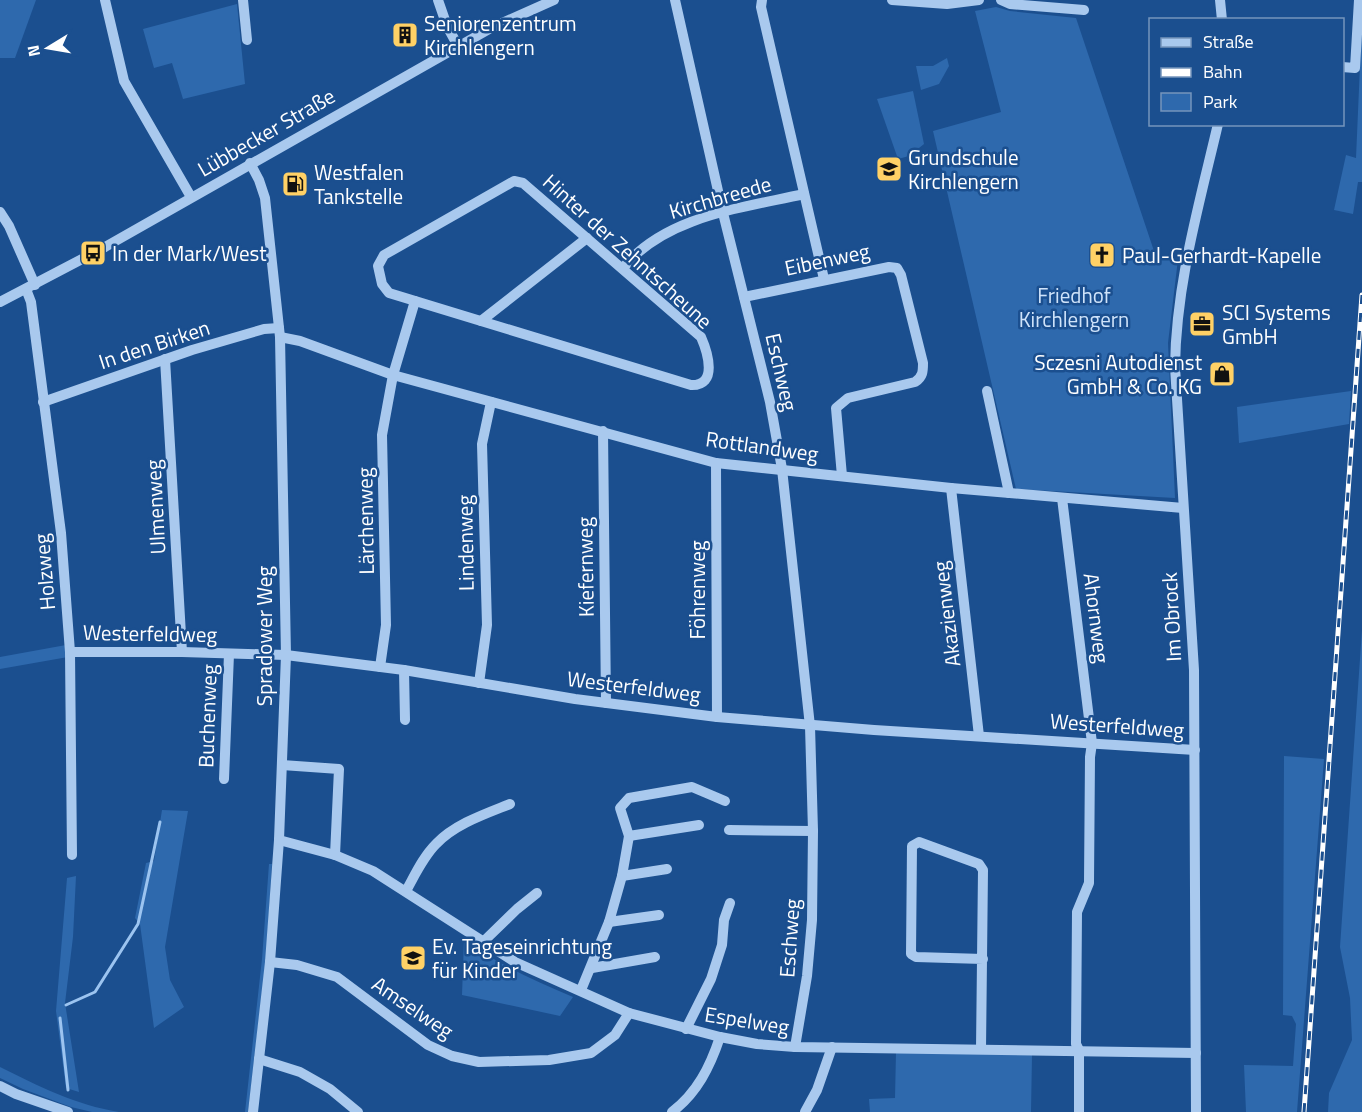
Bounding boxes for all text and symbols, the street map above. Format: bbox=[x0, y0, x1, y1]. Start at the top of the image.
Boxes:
place label: Seniorenzentrum Kirchlengern bbox=[424, 7, 577, 63]
north arrow bbox=[18, 18, 78, 78]
legend bbox=[1149, 18, 1344, 126]
building icon: Seniorenzentrum Kirchlengern bbox=[390, 20, 420, 50]
text: Straße bbox=[1203, 28, 1254, 55]
text: N bbox=[20, 43, 46, 59]
text: Bahn bbox=[1203, 58, 1242, 85]
street label: Lübbecker Straße bbox=[191, 80, 341, 184]
text: Park bbox=[1203, 88, 1238, 115]
place label: Grundschule Kirchlengern bbox=[908, 141, 1019, 197]
school or university icon: Grundschule Kirchlengern bbox=[874, 154, 904, 184]
place label: Westfalen Tankstelle bbox=[314, 156, 404, 212]
street label: Hinter der Zehntscheune bbox=[536, 166, 720, 336]
street label: Kirchbreede bbox=[665, 167, 775, 227]
fuel station icon: Westfalen Tankstelle bbox=[280, 169, 310, 199]
street label: Eibenweg bbox=[781, 234, 873, 284]
place label: In der Mark/West bbox=[112, 237, 267, 269]
bus stop icon: In der Mark/West bbox=[78, 238, 108, 268]
place label: Paul-Gerhardt-Kapelle bbox=[1122, 239, 1321, 271]
church icon: Paul-Gerhardt-Kapelle bbox=[1087, 240, 1117, 270]
park label: Friedhof Kirchlengern bbox=[1019, 279, 1129, 335]
place label: SCI Systems GmbH bbox=[1222, 296, 1331, 352]
office icon: SCI Systems GmbH bbox=[1187, 309, 1217, 339]
street label: In den Birken bbox=[94, 311, 214, 377]
street label: Eschweg bbox=[758, 330, 807, 414]
place label: Sczesni Autodienst GmbH & Co. KG bbox=[1034, 346, 1203, 402]
shop icon: Sczesni Autodienst GmbH & Co. KG bbox=[1207, 359, 1237, 389]
street label: Rottlandweg bbox=[704, 422, 821, 470]
street label: Ulmenweg bbox=[137, 459, 173, 555]
street label: Lärchenweg bbox=[348, 467, 382, 575]
street label: Lindenweg bbox=[448, 494, 482, 591]
street label: Kiefernweg bbox=[568, 516, 602, 617]
street label: Holzweg bbox=[25, 532, 63, 612]
street label: Föhrenweg bbox=[681, 540, 713, 640]
street label: Akazienweg bbox=[924, 559, 968, 669]
street label: Spradower Weg bbox=[248, 566, 280, 706]
street label: Ahornweg bbox=[1076, 571, 1118, 665]
street label: Im Obrock bbox=[1153, 571, 1189, 663]
street label: Westerfeldweg bbox=[83, 616, 218, 650]
street label: Westerfeldweg bbox=[565, 662, 703, 710]
street label: Buchenweg bbox=[189, 663, 225, 768]
street label: Westerfeldweg bbox=[1049, 704, 1185, 746]
street label: Eschweg bbox=[770, 897, 808, 979]
place label: Ev. Tageseinrichtung für Kinder bbox=[432, 930, 612, 986]
school or university icon: Ev. Tageseinrichtung für Kinder bbox=[398, 943, 428, 973]
street label: Amselweg bbox=[366, 968, 460, 1046]
street label: Espelweg bbox=[702, 998, 792, 1042]

